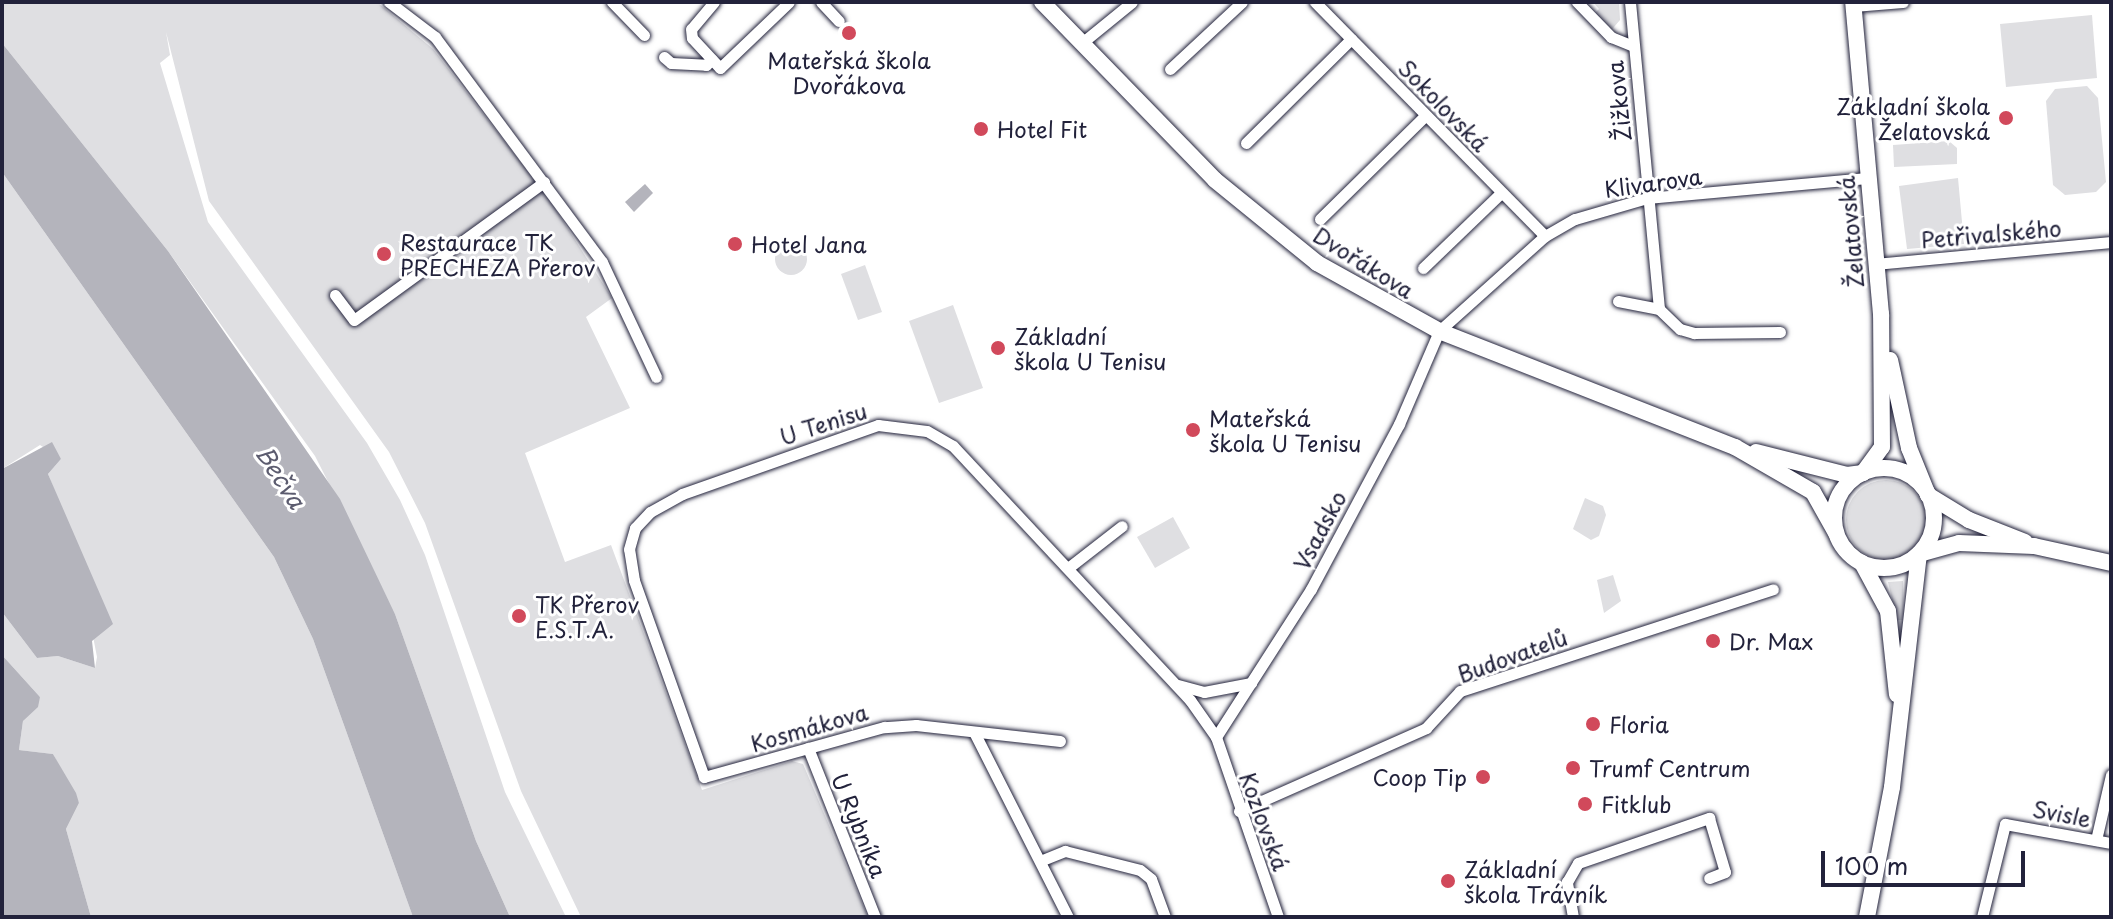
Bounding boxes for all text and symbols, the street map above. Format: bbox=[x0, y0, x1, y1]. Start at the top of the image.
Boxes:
marker: Mateřská škola Dvořákova bbox=[840, 24, 858, 42]
place label: Mateřská škola Dvořákova bbox=[767, 46, 931, 98]
street label: Sokolovská bbox=[1394, 54, 1494, 156]
street label: Žižkova bbox=[1601, 59, 1635, 143]
place label: Základní škola Želatovská bbox=[1835, 92, 1990, 144]
marker: Základní škola Želatovská bbox=[1997, 109, 2015, 127]
place label: Hotel Fit bbox=[997, 116, 1087, 142]
marker: Hotel Fit bbox=[972, 120, 990, 138]
street label: Klivarova bbox=[1603, 162, 1703, 202]
street label: Želatovská bbox=[1832, 175, 1868, 289]
street label: Petřivalského bbox=[1920, 214, 2062, 252]
street label: Dvořákova bbox=[1309, 221, 1419, 303]
place label: Restaurace TK PRECHEZA Přerov bbox=[400, 228, 598, 280]
place label: Hotel Jana bbox=[751, 231, 867, 257]
marker: Hotel Jana bbox=[726, 235, 744, 253]
marker: Restaurace TK PRECHEZA Přerov bbox=[375, 245, 393, 263]
place label: Základní škola U Tenisu bbox=[1014, 322, 1167, 374]
marker: Základní škola U Tenisu bbox=[989, 339, 1007, 357]
street label: U Tenisu bbox=[776, 396, 870, 450]
place label: Mateřská škola U Tenisu bbox=[1209, 404, 1362, 456]
marker: Mateřská škola U Tenisu bbox=[1184, 421, 1202, 439]
water label: Bečva bbox=[250, 440, 312, 514]
street label: Vsadsko bbox=[1287, 486, 1351, 574]
place label: TK Přerov E.S.T.A. bbox=[535, 590, 641, 642]
marker: TK Přerov E.S.T.A. bbox=[510, 607, 528, 625]
street label: Budovatelů bbox=[1453, 623, 1571, 687]
place label: Dr. Max bbox=[1729, 628, 1814, 654]
marker: Dr. Max bbox=[1704, 632, 1722, 650]
street label: Kosmákova bbox=[747, 698, 871, 756]
place label: Floria bbox=[1609, 711, 1669, 737]
marker: Floria bbox=[1584, 715, 1602, 733]
place label: Trumf Centrum bbox=[1589, 755, 1753, 781]
marker: Trumf Centrum bbox=[1564, 759, 1582, 777]
place label: Coop Tip bbox=[1372, 764, 1467, 790]
street label: Kozlovská bbox=[1235, 768, 1295, 874]
marker: Coop Tip bbox=[1474, 768, 1492, 786]
street label: U Rybníka bbox=[827, 769, 893, 881]
place label: Fitklub bbox=[1601, 791, 1671, 817]
street label: Svisle bbox=[2031, 794, 2093, 832]
marker: Fitklub bbox=[1576, 795, 1594, 813]
scale bar bbox=[1825, 835, 2029, 885]
text: 100 m bbox=[1835, 847, 1908, 883]
place label: Základní škola Trávník bbox=[1464, 855, 1608, 906]
marker: Základní škola Trávník bbox=[1439, 872, 1457, 890]

